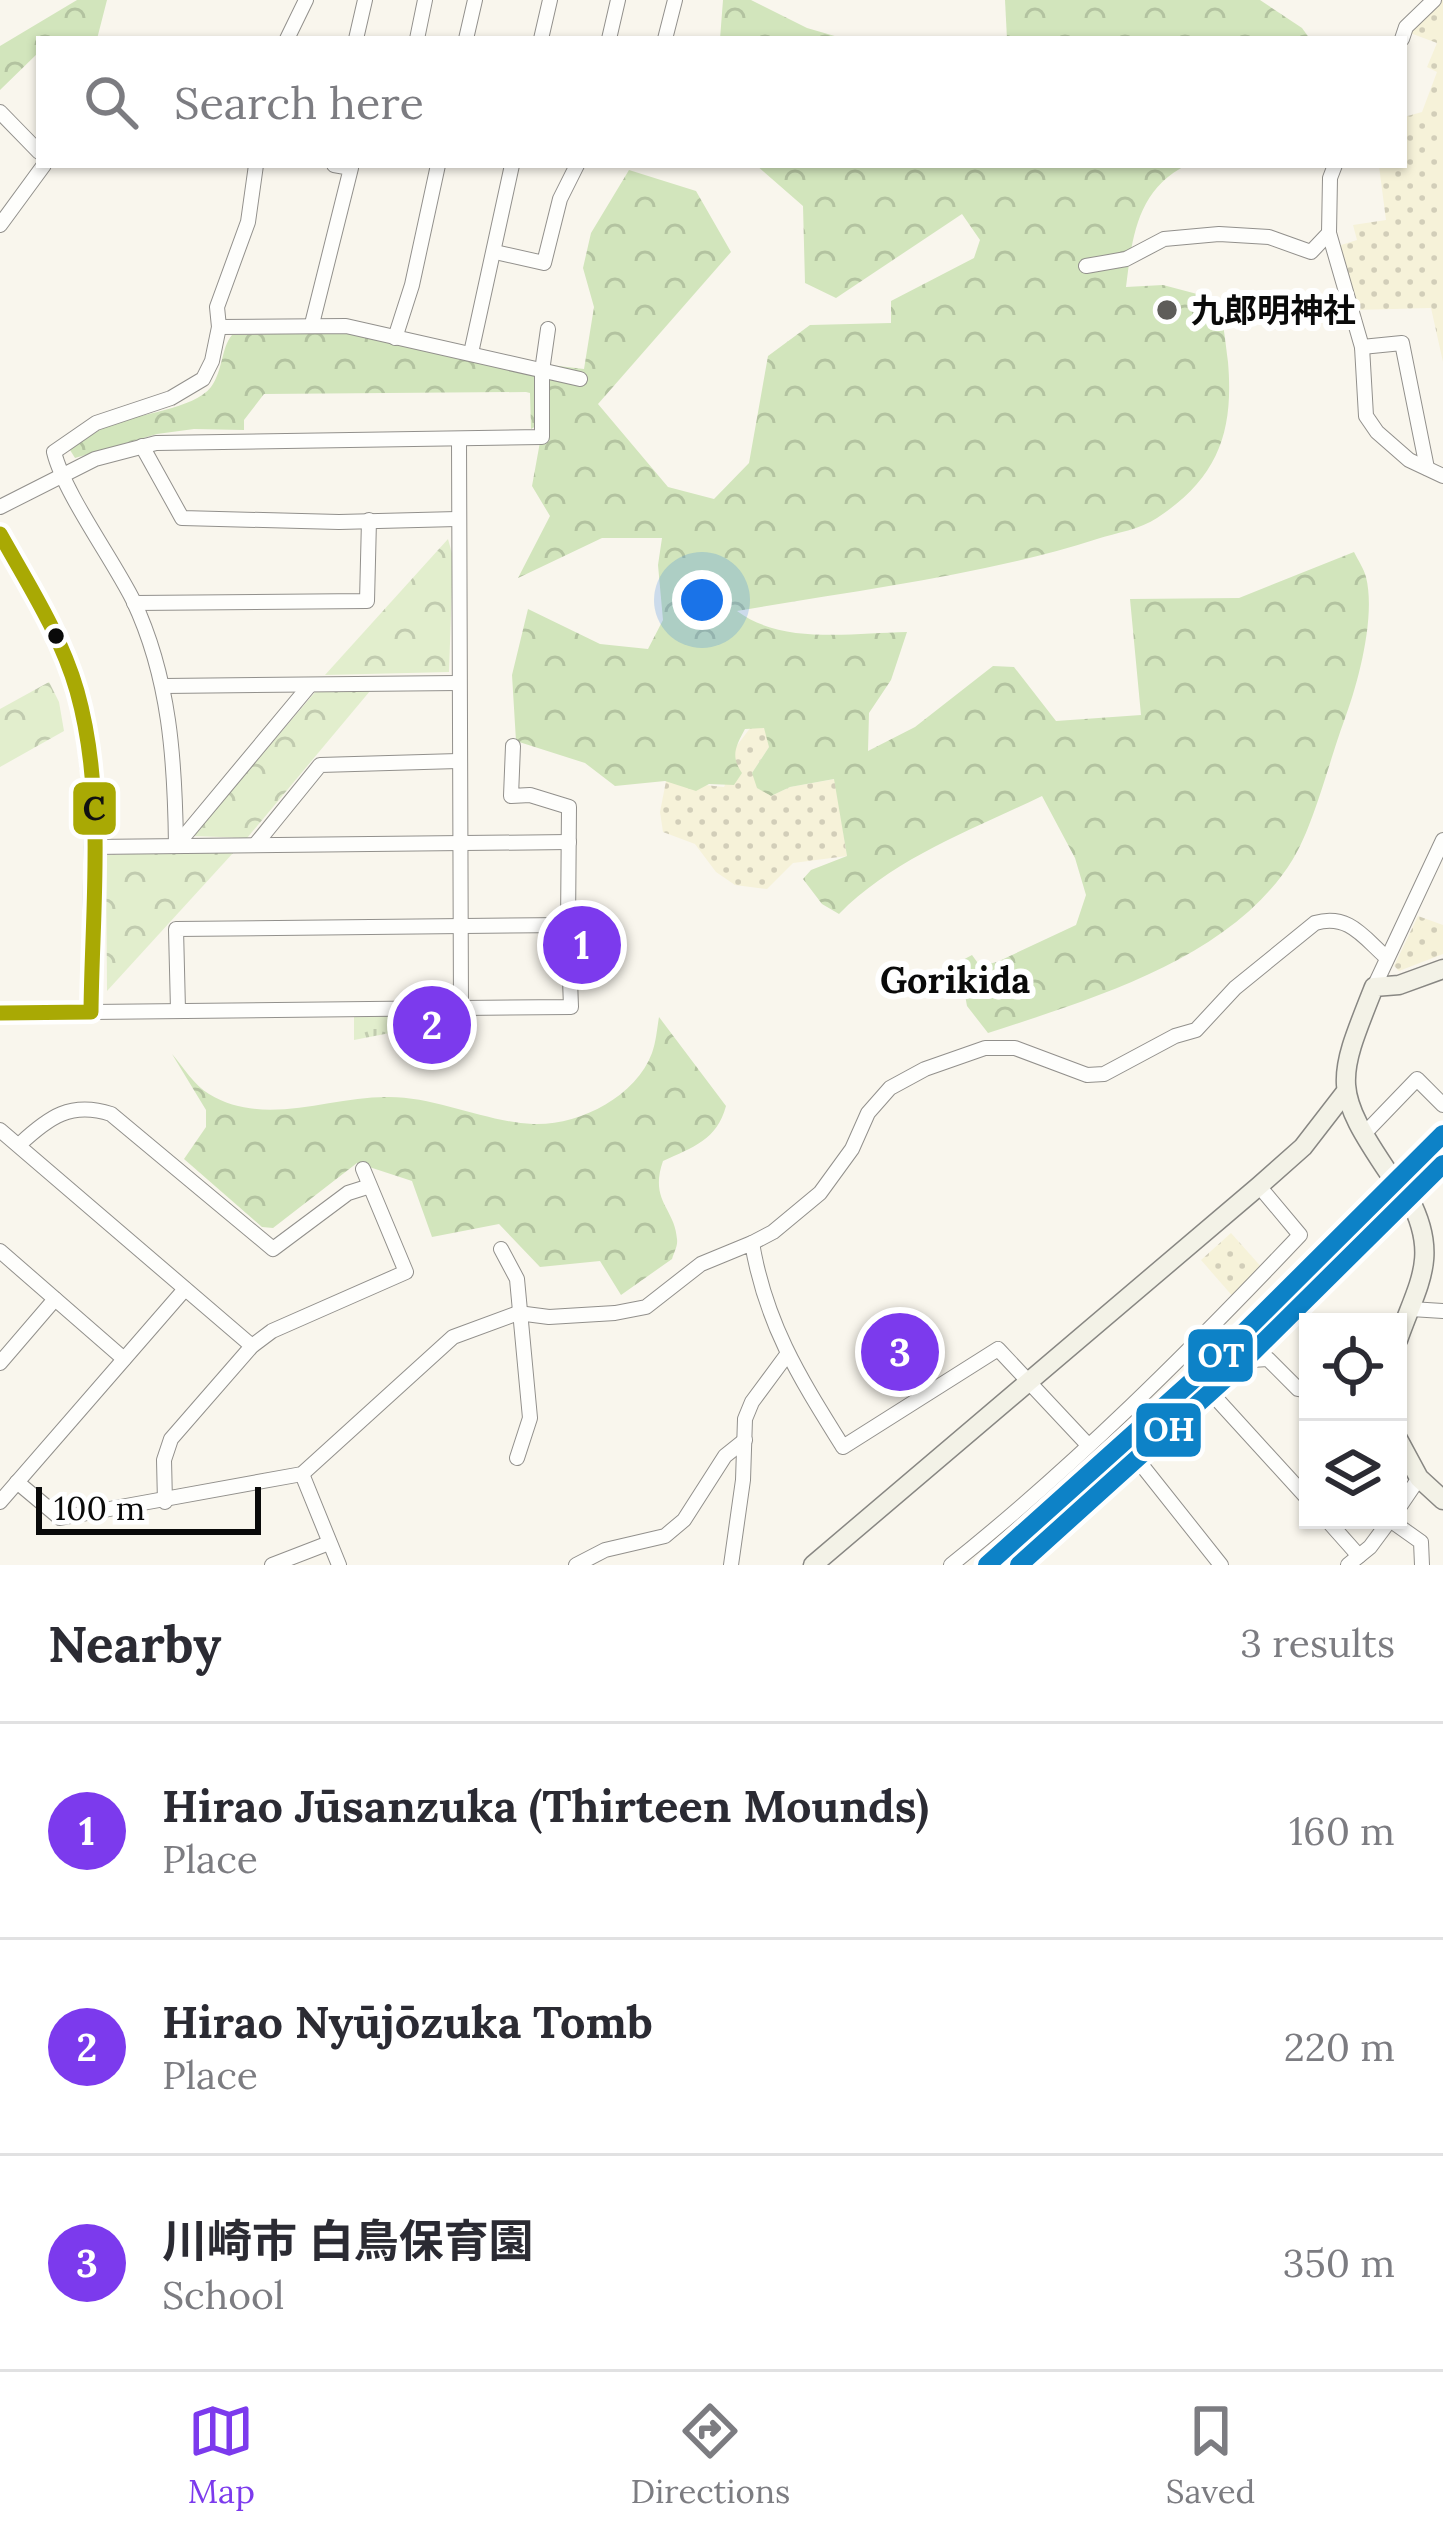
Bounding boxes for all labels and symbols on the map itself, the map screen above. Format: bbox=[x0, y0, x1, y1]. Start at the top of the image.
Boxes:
place label: 九郎明神社 bbox=[1191, 289, 1356, 331]
marker: 九郎明神社 bbox=[1154, 297, 1180, 323]
your location bbox=[672, 570, 732, 630]
unlabelled marker bbox=[45, 625, 67, 647]
line badge: C bbox=[71, 780, 118, 837]
text: C bbox=[83, 787, 106, 829]
pin: 1 bbox=[543, 900, 621, 990]
district label: Gorikida bbox=[880, 957, 1030, 1003]
pin: 2 bbox=[393, 980, 471, 1070]
pin: 3 bbox=[861, 1307, 939, 1397]
line badge: OT bbox=[1186, 1327, 1255, 1384]
text: OT bbox=[1198, 1334, 1244, 1376]
line badge: OH bbox=[1134, 1401, 1203, 1459]
text: OH bbox=[1143, 1408, 1195, 1450]
scale bar bbox=[36, 1481, 261, 1534]

